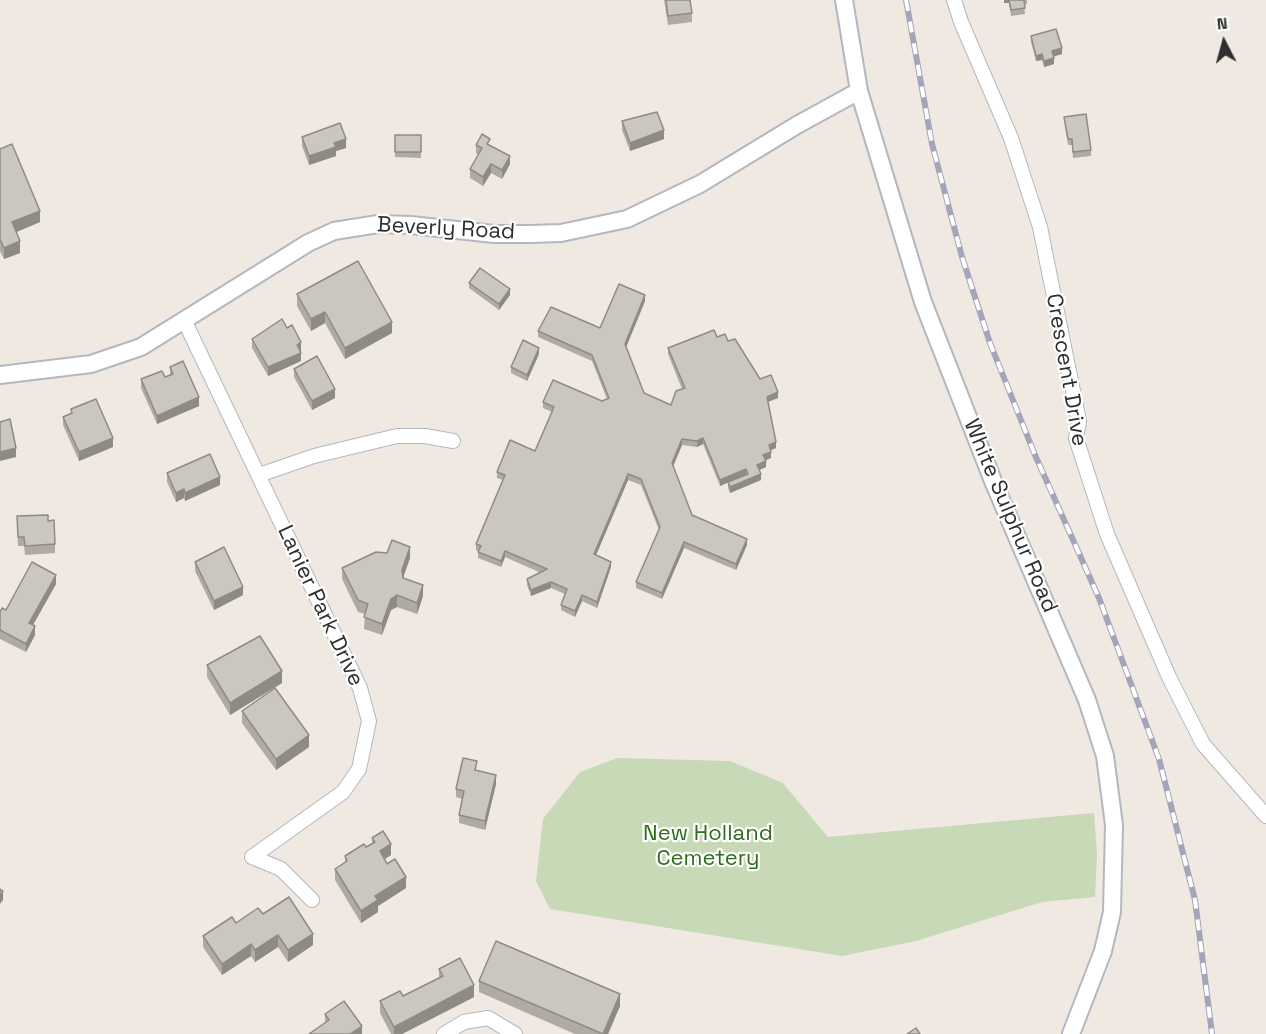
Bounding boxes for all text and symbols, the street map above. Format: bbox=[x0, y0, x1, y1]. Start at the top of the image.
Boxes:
north arrow bbox=[1194, 12, 1254, 72]
text: N bbox=[1216, 13, 1228, 35]
street label: Beverly Road bbox=[376, 212, 516, 246]
street label: Crescent Drive bbox=[1040, 292, 1092, 448]
street label: White Sulphur Road bbox=[957, 415, 1063, 617]
street label: Lanier Park Drive bbox=[271, 521, 369, 691]
park label: New Holland Cemetery bbox=[643, 821, 773, 872]

